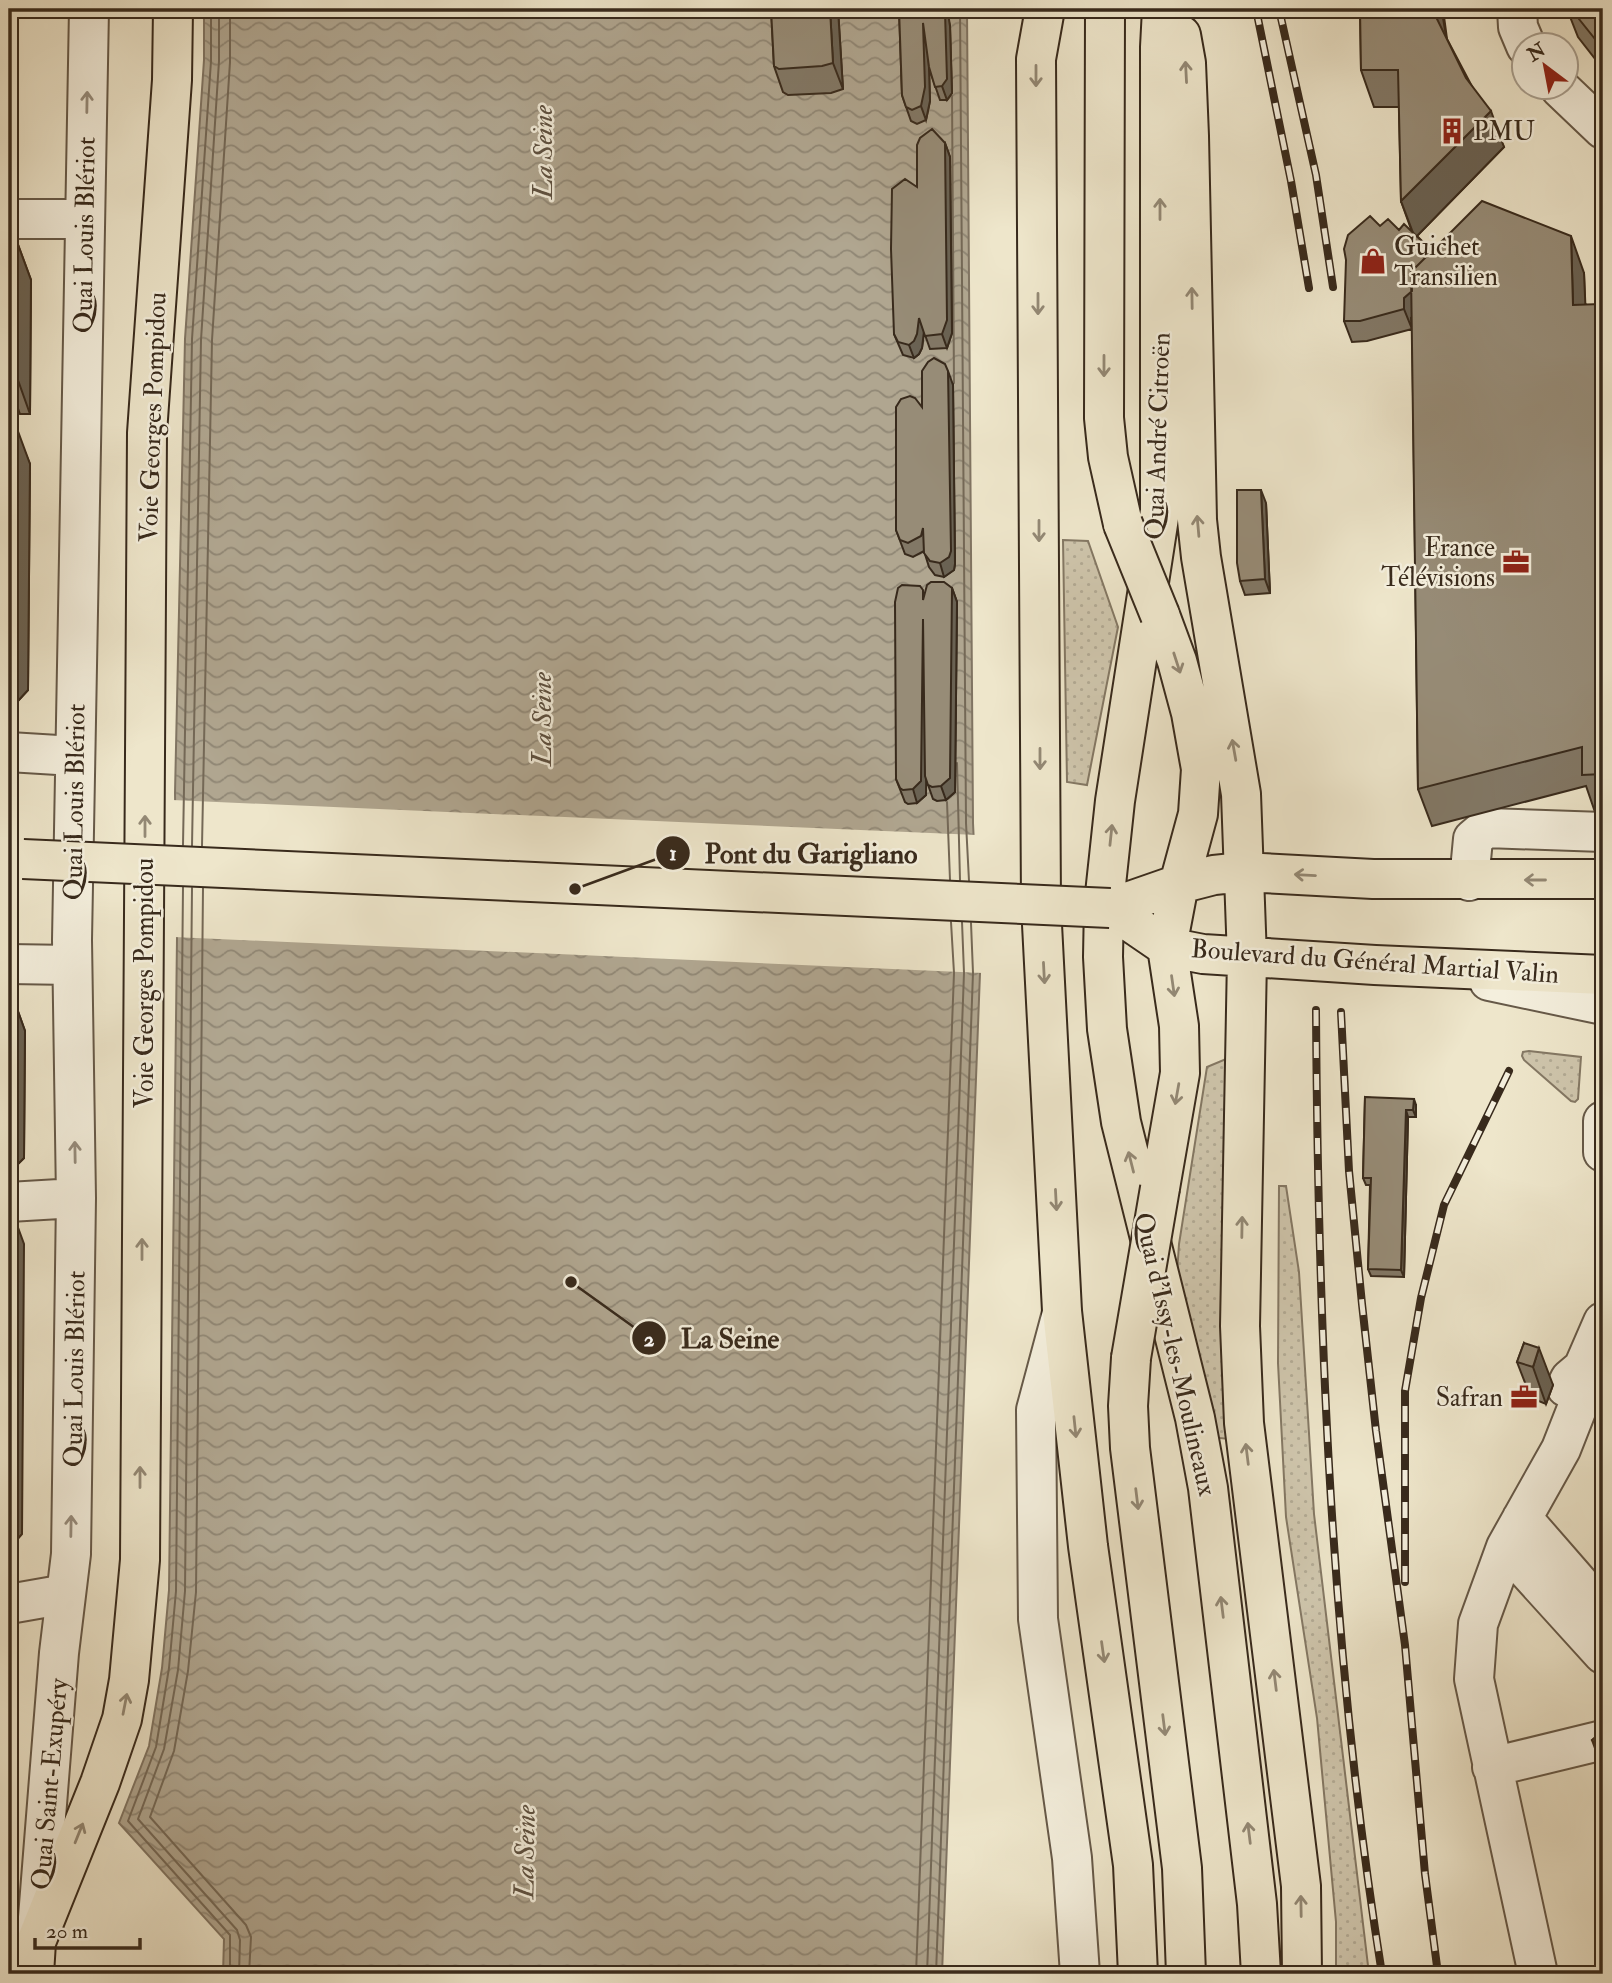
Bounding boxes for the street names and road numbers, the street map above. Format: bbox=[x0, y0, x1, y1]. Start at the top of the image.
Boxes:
street label: Quai Louis Blériot bbox=[67, 137, 103, 334]
street label: Voie Georges Pompidou bbox=[133, 291, 174, 543]
street label: Quai André Citroën bbox=[1138, 332, 1178, 540]
street label: Quai Louis Blériot bbox=[57, 704, 93, 901]
street label: Voie Georges Pompidou bbox=[129, 858, 162, 1108]
street label: Boulevard du Général Martial Valin bbox=[1190, 933, 1560, 991]
street label: Quai d'Issy-les-Moulineaux bbox=[1127, 1209, 1223, 1500]
street label: Quai Louis Blériot bbox=[57, 1271, 93, 1468]
street label: Quai Saint-Exupéry bbox=[25, 1677, 76, 1891]

